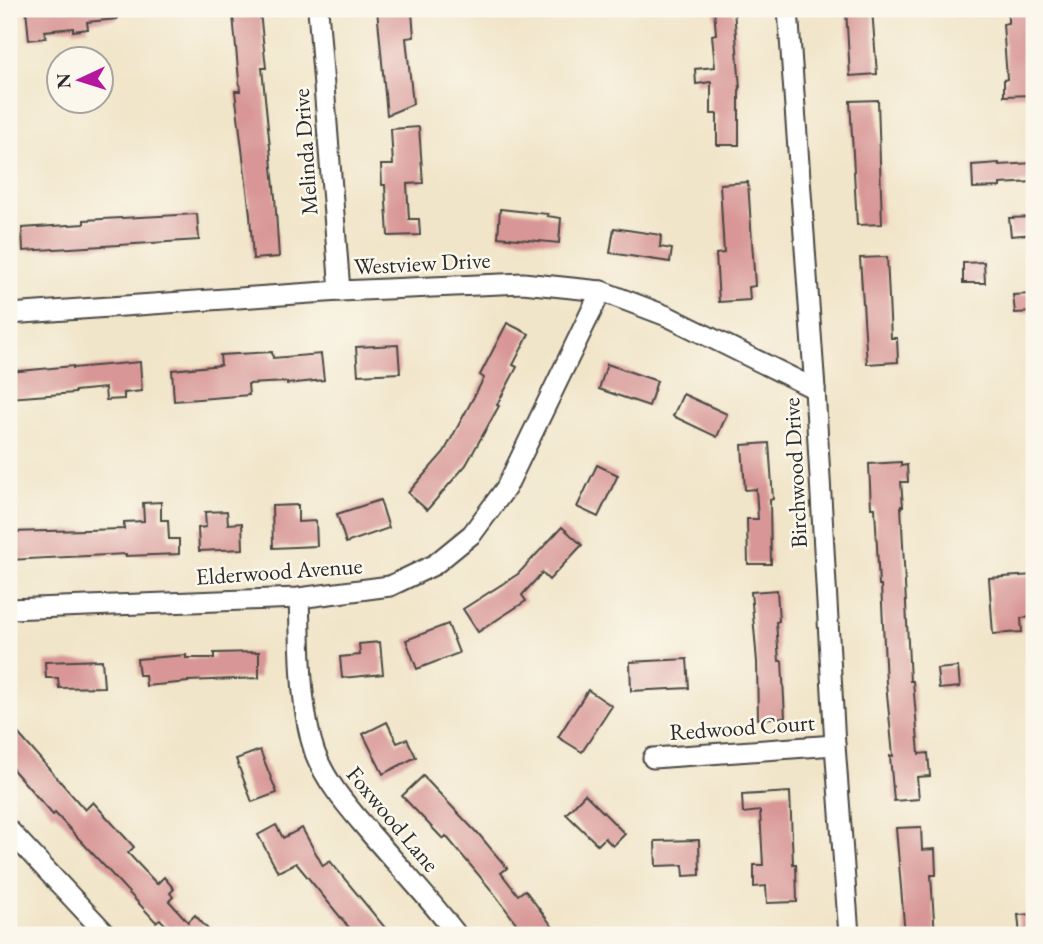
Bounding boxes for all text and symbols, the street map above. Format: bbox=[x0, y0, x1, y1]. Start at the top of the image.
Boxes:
north arrow bbox=[46, 46, 116, 116]
text: N bbox=[50, 72, 77, 90]
street label: Melinda Drive bbox=[286, 88, 324, 216]
street label: Westview Drive bbox=[353, 244, 491, 282]
street label: Birchwood Drive bbox=[776, 397, 814, 549]
street label: Elderwood Avenue bbox=[195, 550, 363, 592]
street label: Redwood Court bbox=[668, 707, 816, 747]
street label: Foxwood Lane bbox=[340, 760, 446, 878]

